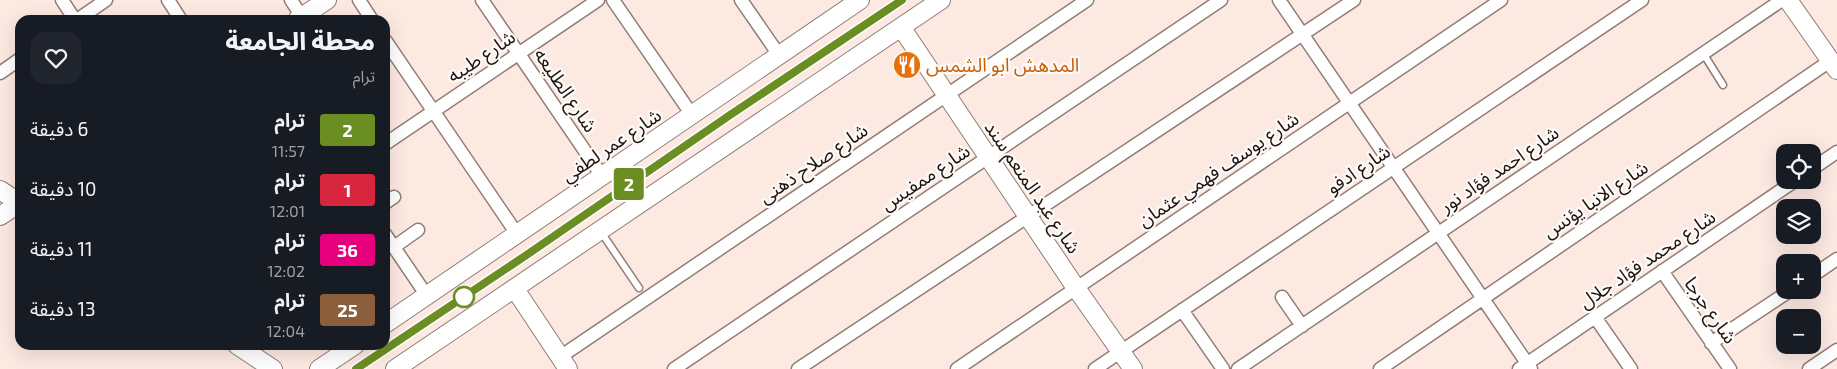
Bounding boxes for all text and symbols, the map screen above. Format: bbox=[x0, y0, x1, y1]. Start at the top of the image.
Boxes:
street label: شارع طيبه bbox=[442, 25, 521, 89]
text: محطة الجامعة bbox=[225, 26, 375, 55]
button: heart bbox=[30, 32, 82, 84]
street label: شارع الطليعه bbox=[528, 43, 603, 138]
restaurant icon: المدهش ابو الشمس bbox=[892, 50, 922, 80]
place label: المدهش ابو الشمس bbox=[926, 53, 1079, 77]
text: ترام bbox=[353, 66, 375, 85]
street label: شارع عمر لطفي bbox=[556, 103, 667, 190]
street label: شارع يوسف فهمي عثمان bbox=[1133, 106, 1305, 235]
text: ترام bbox=[275, 108, 305, 131]
street label: شارع عبد المنعم سند bbox=[977, 116, 1086, 260]
text: 6 دقيقة bbox=[30, 117, 88, 140]
street label: شارع صلاح ذهنى bbox=[754, 118, 873, 210]
text: 2 bbox=[342, 119, 353, 141]
street label: شارع احمد فؤاد نور bbox=[1434, 120, 1564, 220]
street label: شارع ممفيس bbox=[876, 138, 975, 217]
street label: شارع ادفو bbox=[1321, 139, 1396, 201]
text: 11:57 bbox=[272, 141, 305, 160]
map controls bbox=[1776, 144, 1821, 354]
button: locate bbox=[1776, 144, 1821, 189]
street label: شارع الانبا يؤنس bbox=[1538, 155, 1653, 245]
text: ترام bbox=[275, 168, 305, 191]
line badge: 2 bbox=[613, 168, 645, 200]
text: 2 bbox=[624, 173, 634, 195]
text: 10 دقيقة bbox=[30, 177, 97, 200]
text: 1 bbox=[344, 179, 351, 201]
button: layers bbox=[1776, 199, 1821, 244]
text: 12:01 bbox=[270, 201, 305, 220]
street label: شارع محمد فؤاد جلال bbox=[1574, 204, 1721, 315]
text: ترام bbox=[275, 228, 305, 251]
text: 11 دقيقة bbox=[30, 237, 93, 260]
text: 36 bbox=[337, 239, 358, 261]
button: + bbox=[1776, 254, 1821, 299]
text: 12:02 bbox=[267, 261, 305, 280]
street label: شارع جرجا bbox=[1678, 272, 1743, 349]
unlabelled marker bbox=[453, 286, 475, 308]
text: ترام bbox=[275, 288, 305, 311]
text: 13 دقيقة bbox=[30, 297, 96, 320]
text: 25 bbox=[337, 299, 358, 321]
button: − bbox=[1776, 309, 1821, 354]
text: 12:04 bbox=[266, 321, 305, 340]

